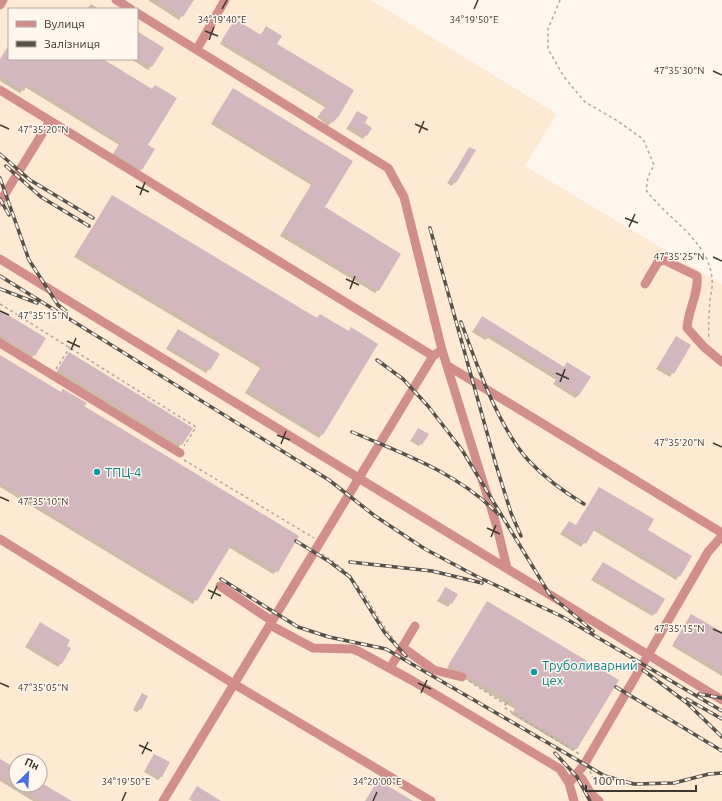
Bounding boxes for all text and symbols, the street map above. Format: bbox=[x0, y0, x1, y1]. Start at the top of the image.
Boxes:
legend bbox=[8, 8, 138, 60]
text: 34°19'40"E bbox=[197, 14, 247, 25]
text: 34°19'50"E bbox=[449, 14, 499, 25]
text: Вулиця bbox=[44, 17, 85, 30]
text: Залізниця bbox=[44, 37, 100, 50]
text: 47°35'30"N bbox=[654, 65, 704, 76]
text: 47°35'20"N bbox=[18, 124, 68, 135]
text: 47°35'25"N bbox=[654, 251, 704, 262]
text: 47°35'15"N bbox=[18, 310, 68, 321]
text: 47°35'20"N bbox=[654, 437, 704, 448]
place label: ТПЦ-4 bbox=[105, 465, 141, 479]
marker: ТПЦ-4 bbox=[92, 467, 102, 477]
text: 47°35'10"N bbox=[18, 496, 68, 507]
text: 47°35'15"N bbox=[654, 623, 704, 634]
place label: Труболиварний цех bbox=[542, 658, 638, 687]
marker: Труболиварний цех bbox=[529, 667, 539, 677]
text: 47°35'05"N bbox=[18, 682, 68, 693]
north arrow bbox=[8, 753, 48, 793]
text: Пн bbox=[23, 755, 41, 772]
scale bar bbox=[586, 767, 696, 793]
text: 100 m bbox=[592, 774, 625, 787]
text: 34°19'50"E bbox=[101, 776, 151, 787]
text: 34°20'00"E bbox=[352, 776, 402, 787]

